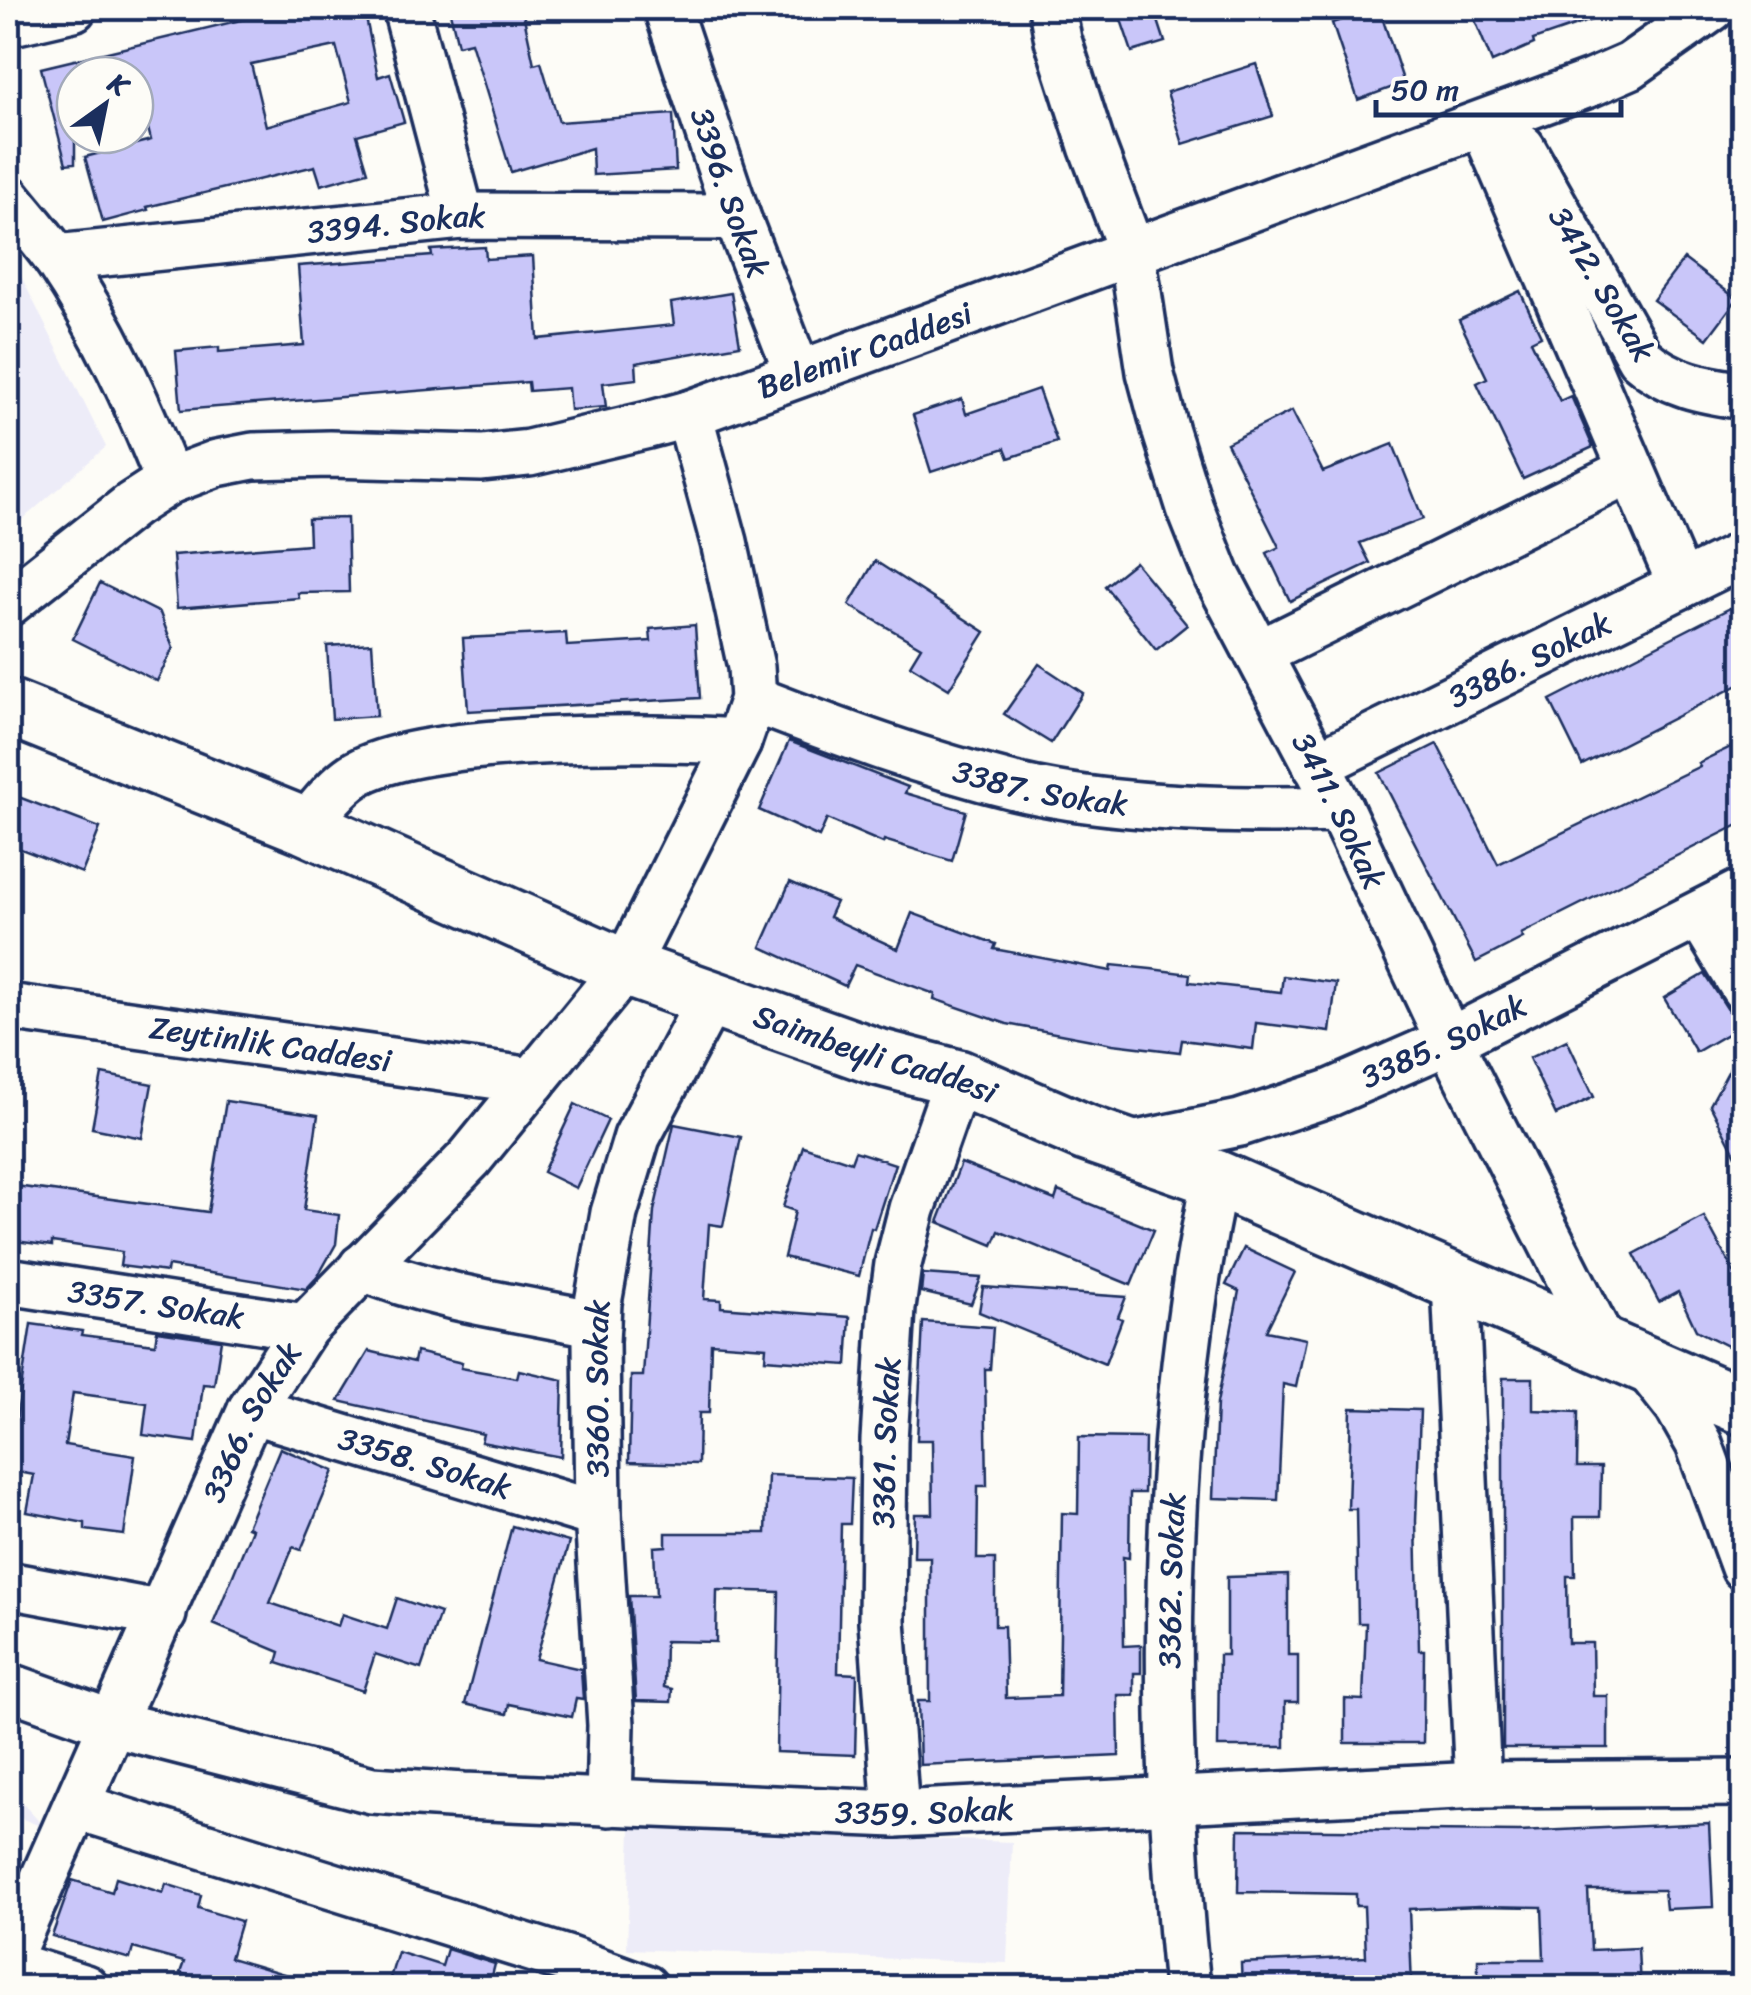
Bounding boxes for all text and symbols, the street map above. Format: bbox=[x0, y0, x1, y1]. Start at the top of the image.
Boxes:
north arrow bbox=[55, 55, 155, 155]
scale bar bbox=[1376, 55, 1621, 117]
text: K bbox=[97, 59, 140, 111]
text: 50 m bbox=[1391, 63, 1459, 117]
street label: 3396. Sokak bbox=[673, 100, 786, 287]
street label: 3394. Sokak bbox=[304, 187, 486, 261]
street label: 3412. Sokak bbox=[1532, 195, 1671, 374]
street label: Belemir Caddesi bbox=[749, 285, 982, 416]
street label: 3386. Sokak bbox=[1438, 595, 1622, 725]
street label: 3411. Sokak bbox=[1275, 722, 1402, 899]
street label: 3387. Sokak bbox=[946, 743, 1131, 833]
street label: 3385. Sokak bbox=[1351, 978, 1537, 1105]
street label: Saimbeyli Caddesi bbox=[746, 988, 1008, 1121]
street label: Zeytinlik Caddesi bbox=[146, 999, 396, 1090]
street label: 3357. Sokak bbox=[64, 1263, 248, 1346]
street label: 3360. Sokak bbox=[568, 1298, 627, 1478]
street label: 3366. Sokak bbox=[186, 1330, 318, 1512]
street label: 3361. Sokak bbox=[855, 1355, 918, 1529]
street label: 3358. Sokak bbox=[331, 1410, 519, 1516]
street label: 3362. Sokak bbox=[1141, 1491, 1203, 1669]
street label: 3359. Sokak bbox=[834, 1780, 1015, 1843]

